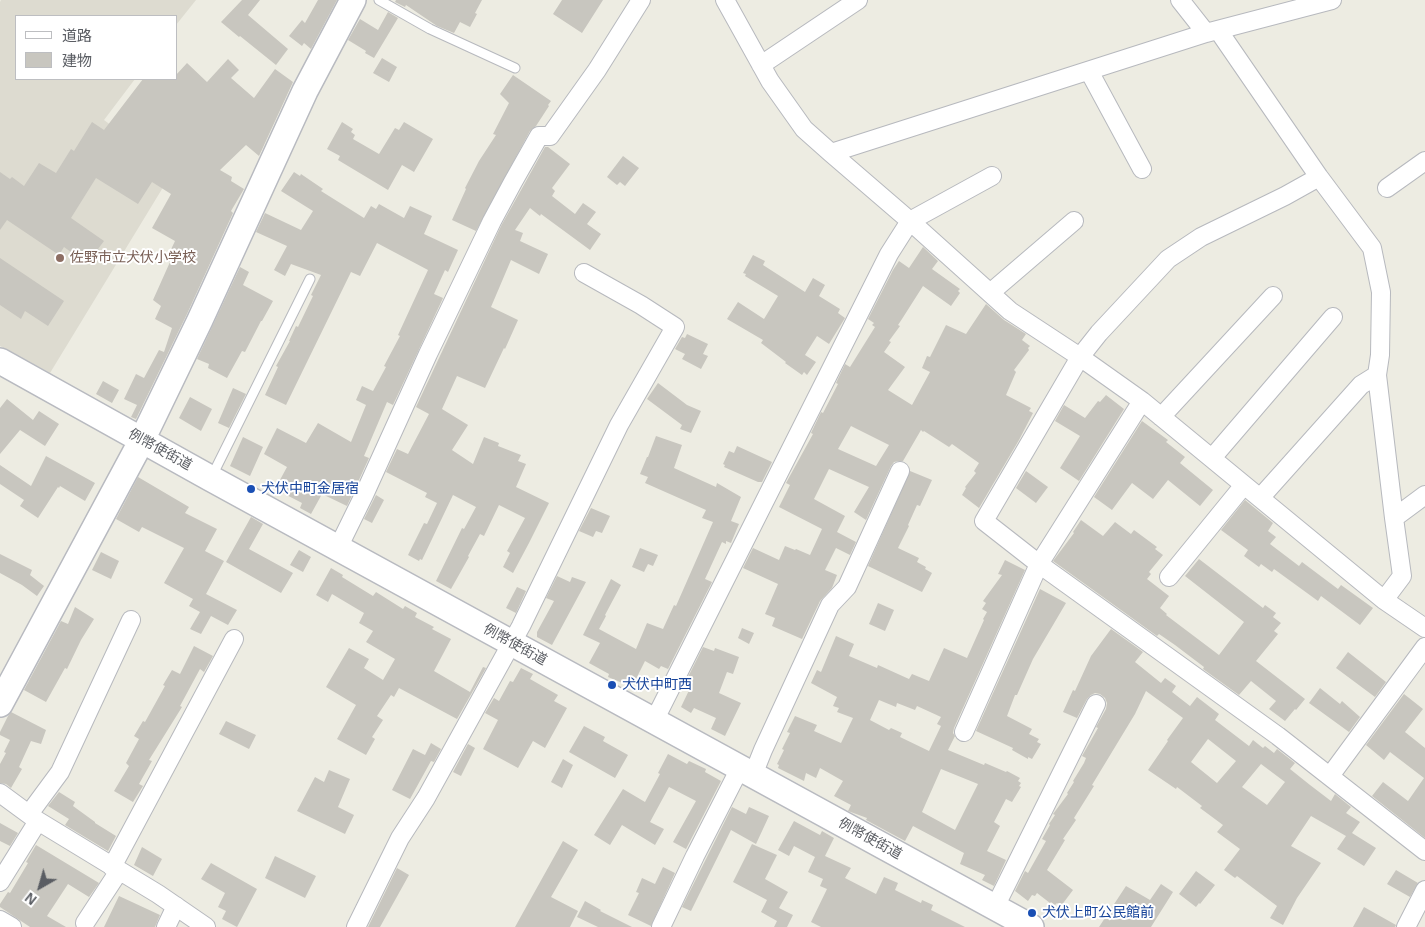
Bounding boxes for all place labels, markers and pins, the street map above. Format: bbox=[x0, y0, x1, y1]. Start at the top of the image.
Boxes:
place label: 佐野市立犬伏小学校 bbox=[70, 250, 196, 266]
marker: 佐野市立犬伏小学校 bbox=[54, 252, 66, 264]
place label: 犬伏中町金居宿 bbox=[261, 481, 359, 497]
marker: 犬伏中町金居宿 bbox=[245, 483, 257, 495]
place label: 犬伏中町西 bbox=[622, 677, 692, 693]
marker: 犬伏中町西 bbox=[606, 679, 618, 691]
place label: 犬伏上町公民館前 bbox=[1042, 905, 1154, 921]
marker: 犬伏上町公民館前 bbox=[1026, 907, 1038, 919]

